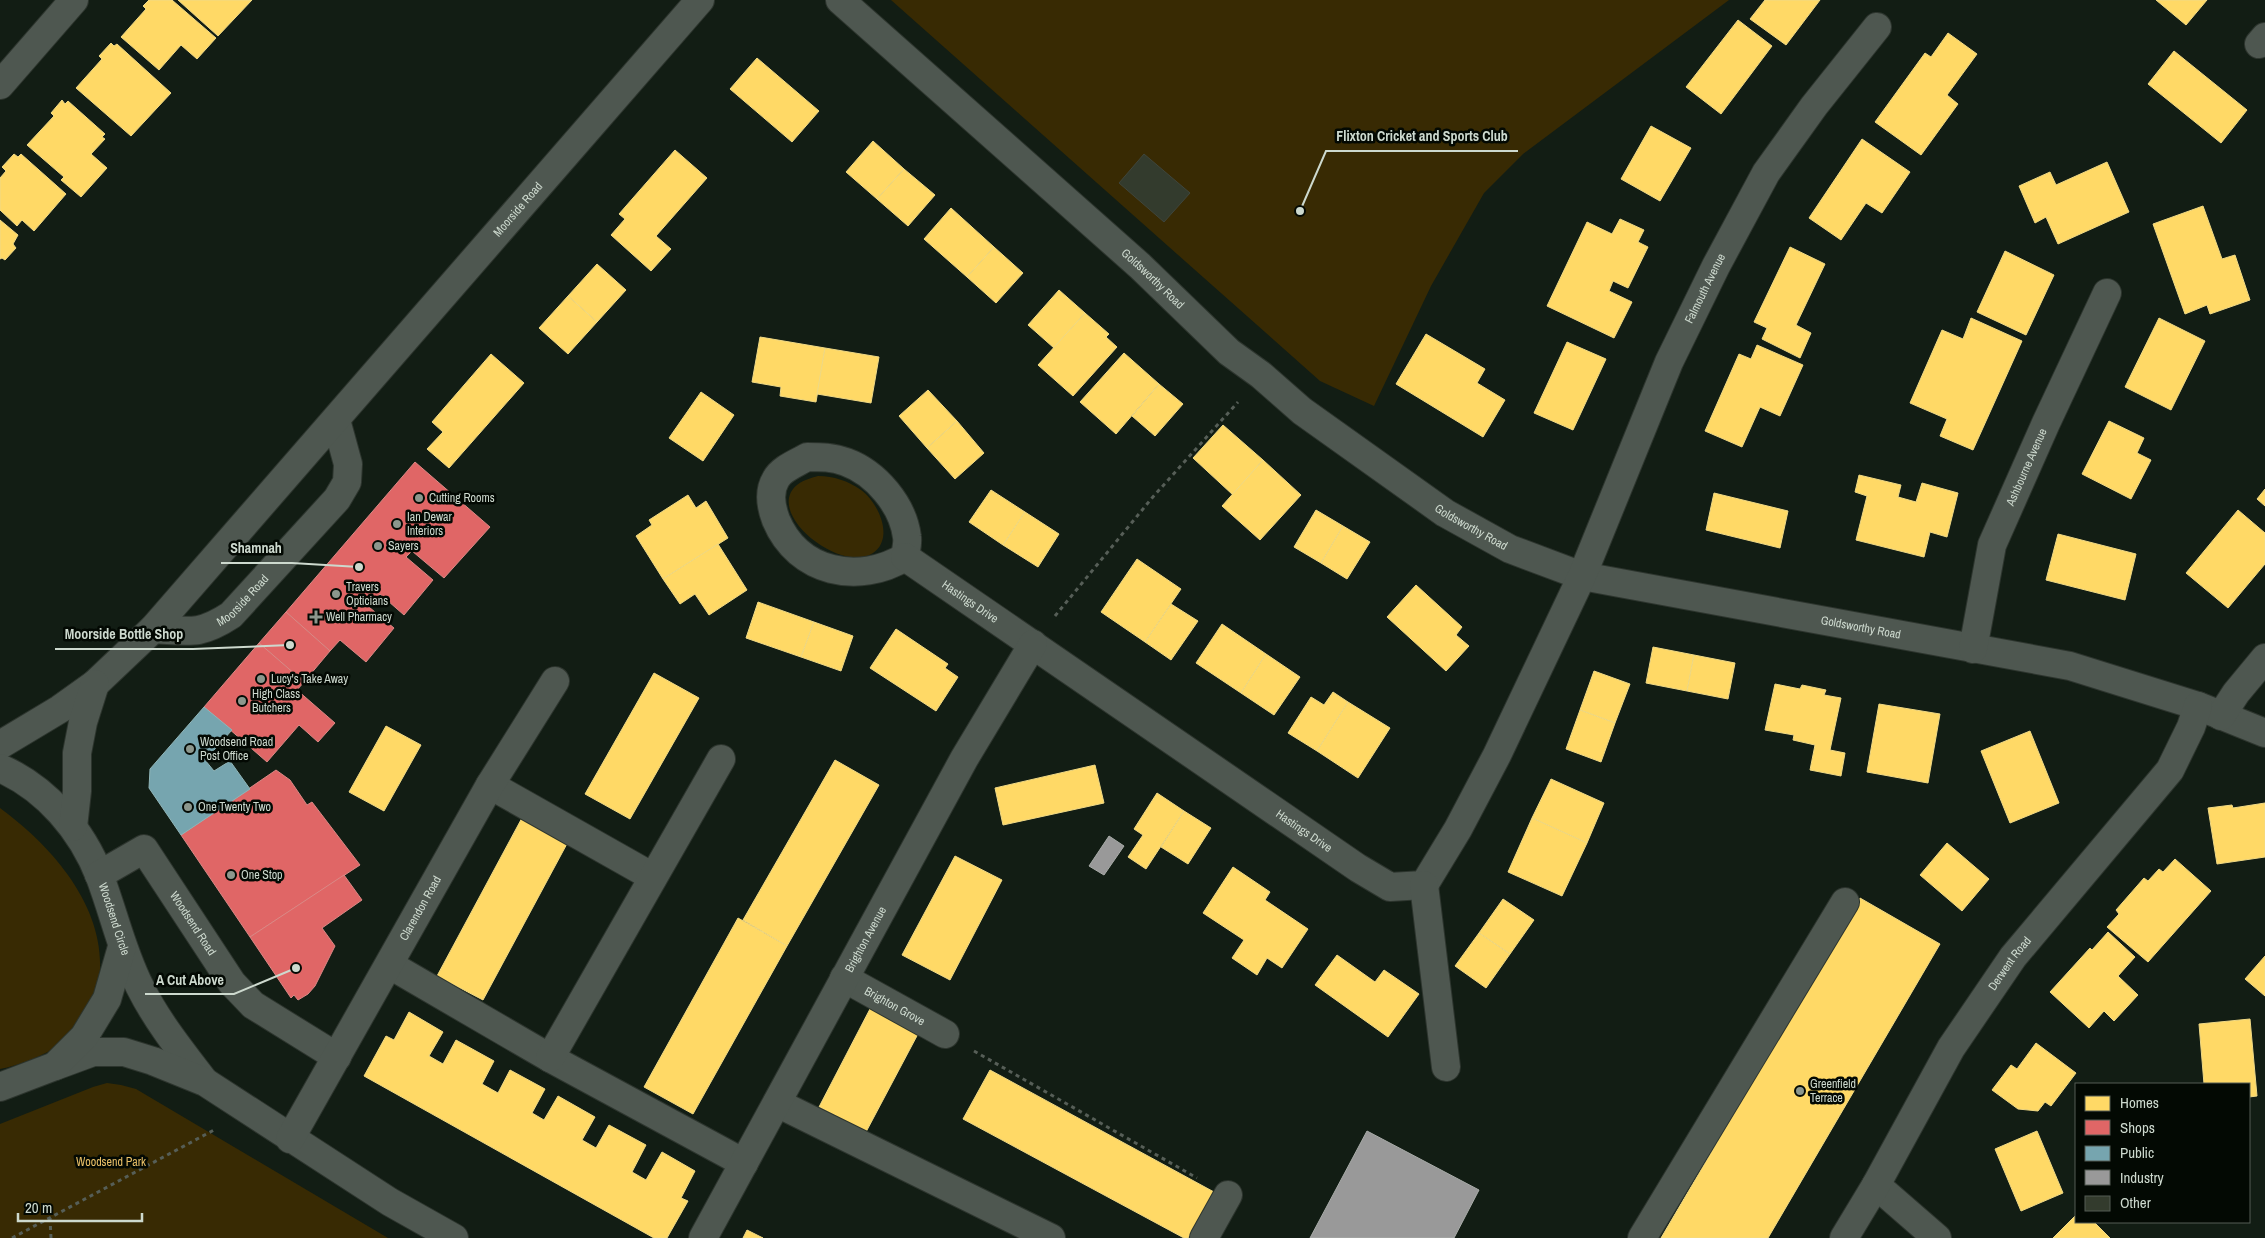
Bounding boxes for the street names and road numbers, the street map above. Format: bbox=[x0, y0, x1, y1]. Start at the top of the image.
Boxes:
street label: Moorside Road bbox=[490, 179, 546, 240]
street label: Goldsworthy Road bbox=[1118, 245, 1188, 312]
street label: Falmouth Avenue bbox=[1681, 251, 1729, 326]
street label: Ashbourne Avenue bbox=[2002, 426, 2051, 509]
street label: Goldsworthy Road bbox=[1432, 500, 1510, 554]
street label: Moorside Road bbox=[214, 571, 272, 630]
street label: Hastings Drive bbox=[939, 577, 1002, 627]
street label: Goldsworthy Road bbox=[1819, 612, 1902, 643]
street label: Hastings Drive bbox=[1273, 806, 1335, 856]
street label: Clarendon Road bbox=[396, 873, 445, 943]
street label: Woodsend Circle bbox=[95, 881, 134, 957]
street label: Woodsend Road bbox=[166, 888, 220, 958]
street label: Brighton Avenue bbox=[841, 904, 890, 975]
street label: Derwent Road bbox=[1985, 933, 2035, 994]
street label: Brighton Grove bbox=[862, 983, 928, 1029]

